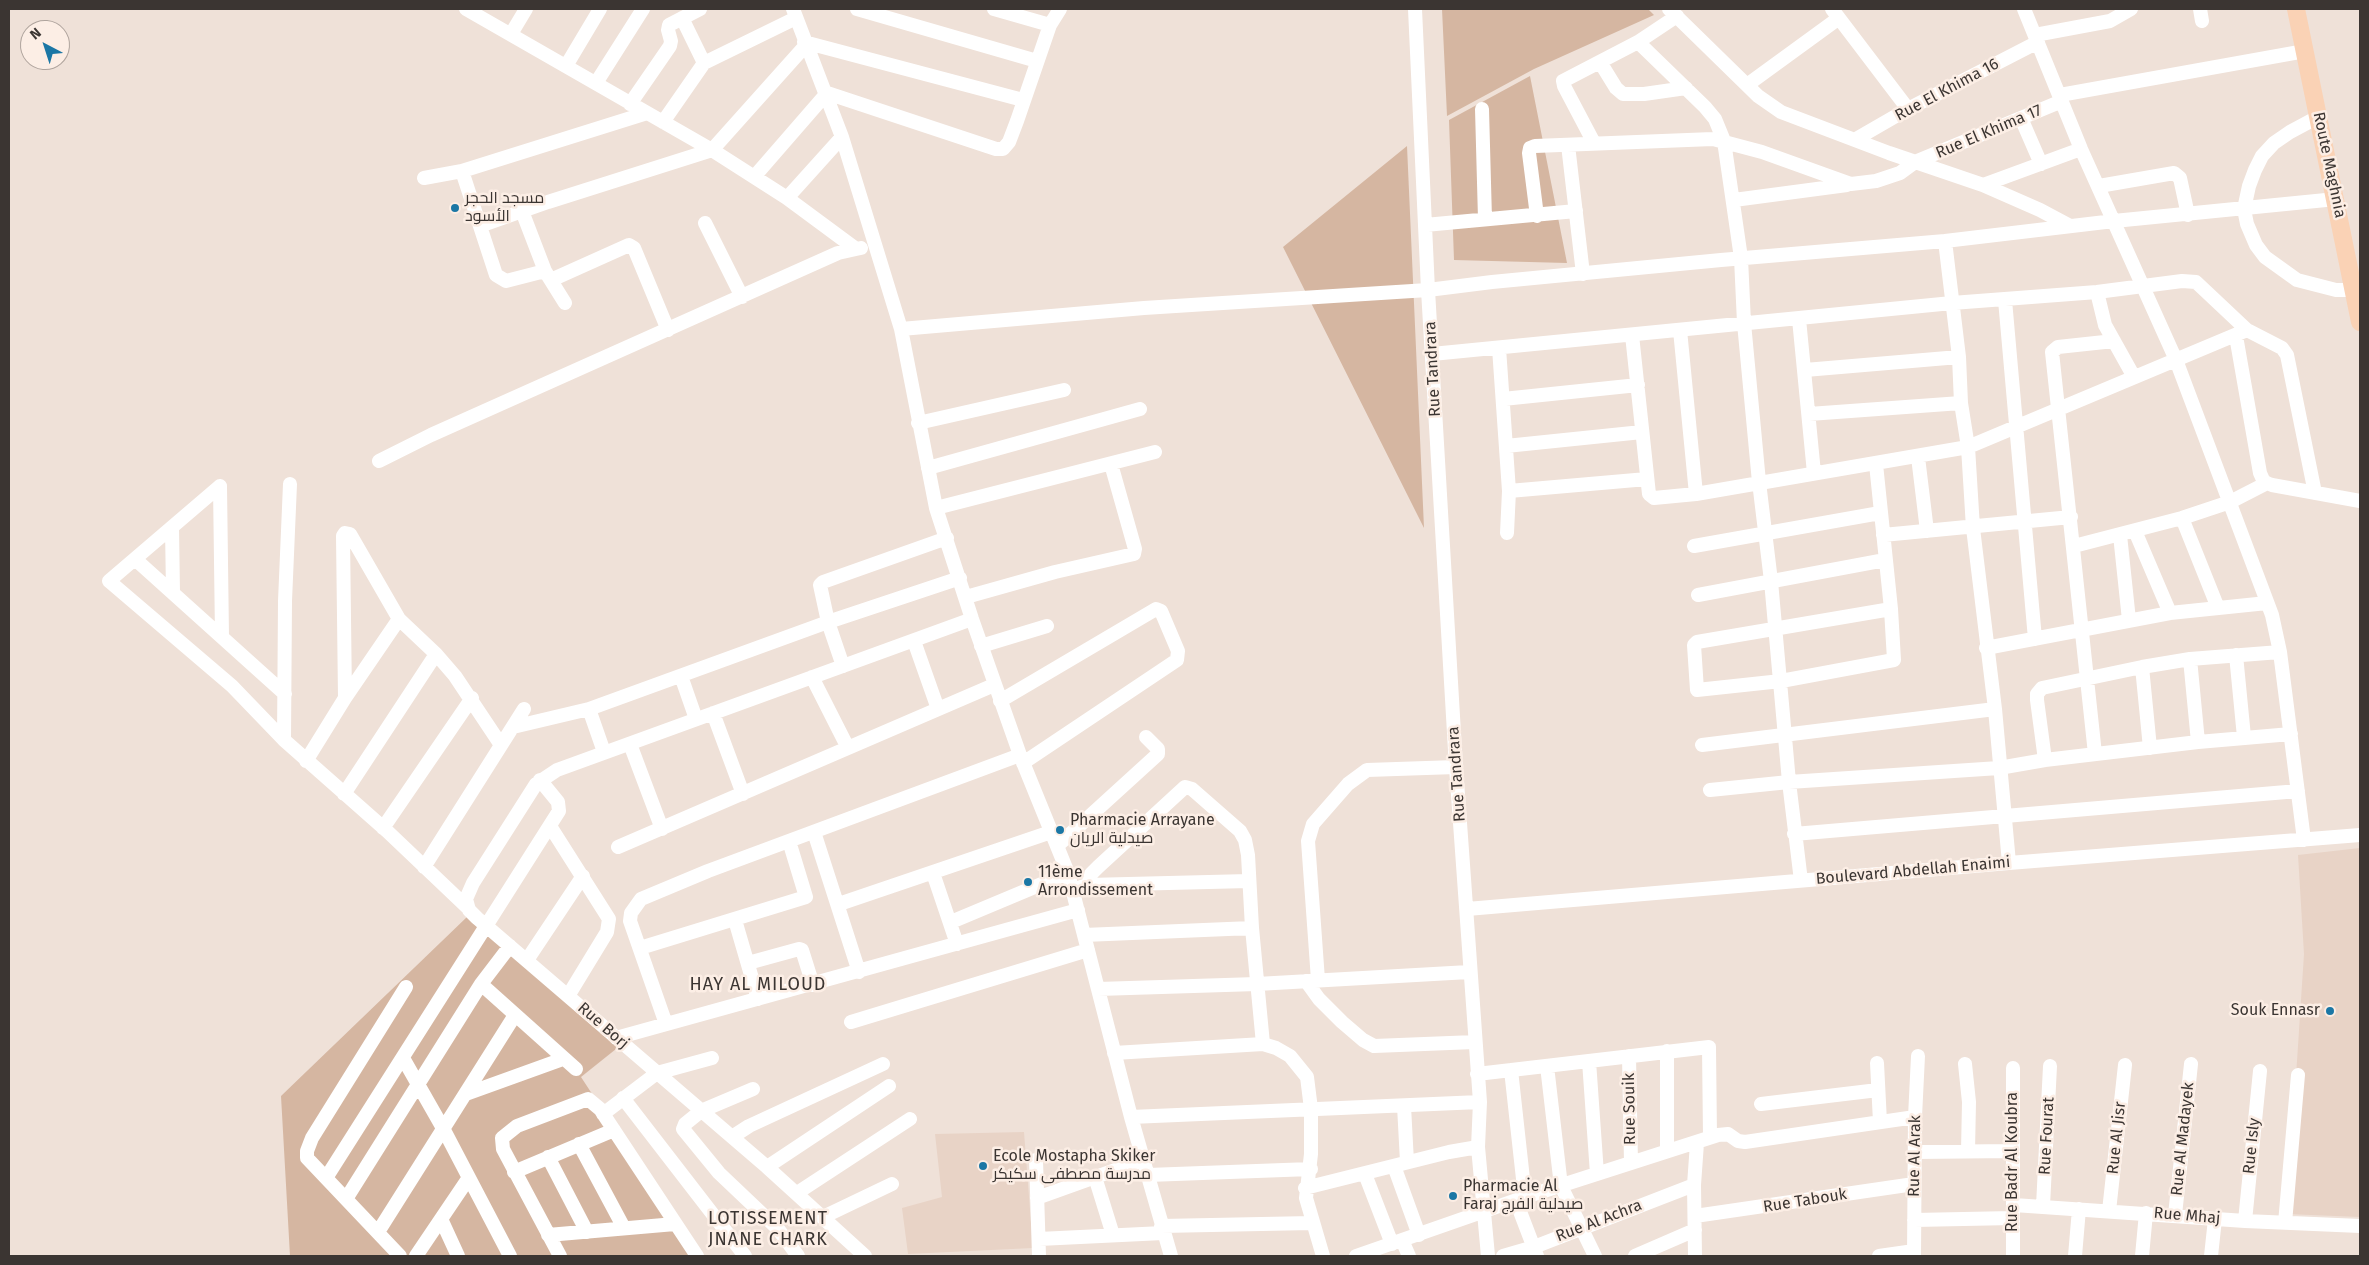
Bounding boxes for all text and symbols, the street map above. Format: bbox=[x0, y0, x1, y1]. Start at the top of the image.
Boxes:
north arrow bbox=[20, 20, 70, 70]
text: N bbox=[27, 24, 45, 43]
street label: Rue El Khima 16 bbox=[1892, 55, 2002, 125]
street label: Rue El Khima 17 bbox=[1933, 101, 2045, 163]
street label: Route Maghnia bbox=[2308, 110, 2350, 220]
place label: مسجد الحجر الأسود bbox=[465, 189, 544, 227]
marker: مسجد الحجر الأسود bbox=[449, 202, 461, 214]
street label: Rue Tandrara bbox=[1421, 321, 1445, 417]
street label: Rue Tandrara bbox=[1444, 726, 1470, 822]
place label: Pharmacie Arrayane صيدلية الريان bbox=[1070, 811, 1215, 849]
marker: Pharmacie Arrayane صيدلية الريان bbox=[1054, 824, 1066, 836]
street label: Boulevard Abdellah Enaimi bbox=[1815, 853, 2011, 889]
place label: 11ème Arrondissement bbox=[1038, 863, 1153, 901]
marker: 11ème Arrondissement bbox=[1022, 876, 1034, 888]
district label: HAY AL MILOUD bbox=[688, 974, 828, 996]
street label: Rue Borj bbox=[573, 999, 633, 1053]
place label: Souk Ennasr bbox=[2231, 1001, 2320, 1021]
marker: Souk Ennasr bbox=[2324, 1005, 2336, 1017]
street label: Rue Souik bbox=[1620, 1073, 1640, 1145]
street label: Rue Al Madayek bbox=[2167, 1081, 2199, 1197]
street label: Rue Badr Al Koubra bbox=[2003, 1092, 2023, 1232]
street label: Rue Fourat bbox=[2035, 1097, 2059, 1175]
street label: Rue Al Jisr bbox=[2104, 1101, 2130, 1175]
street label: Rue Al Arak bbox=[1905, 1115, 1925, 1197]
street label: Rue Isly bbox=[2239, 1117, 2265, 1175]
place label: Ecole Mostapha Skiker مدرسة مصطفى سكيكر bbox=[993, 1147, 1155, 1185]
marker: Ecole Mostapha Skiker مدرسة مصطفى سكيكر bbox=[977, 1160, 989, 1172]
place label: Pharmacie Al Faraj صيدلية الفرج bbox=[1463, 1177, 1583, 1215]
street label: Rue Tabouk bbox=[1762, 1185, 1848, 1217]
marker: Pharmacie Al Faraj صيدلية الفرج bbox=[1447, 1190, 1459, 1202]
street label: Rue Al Achra bbox=[1553, 1196, 1645, 1246]
street label: Rue Mhaj bbox=[2153, 1204, 2221, 1228]
district label: LOTISSEMENT JNANE CHARK bbox=[707, 1208, 829, 1250]

